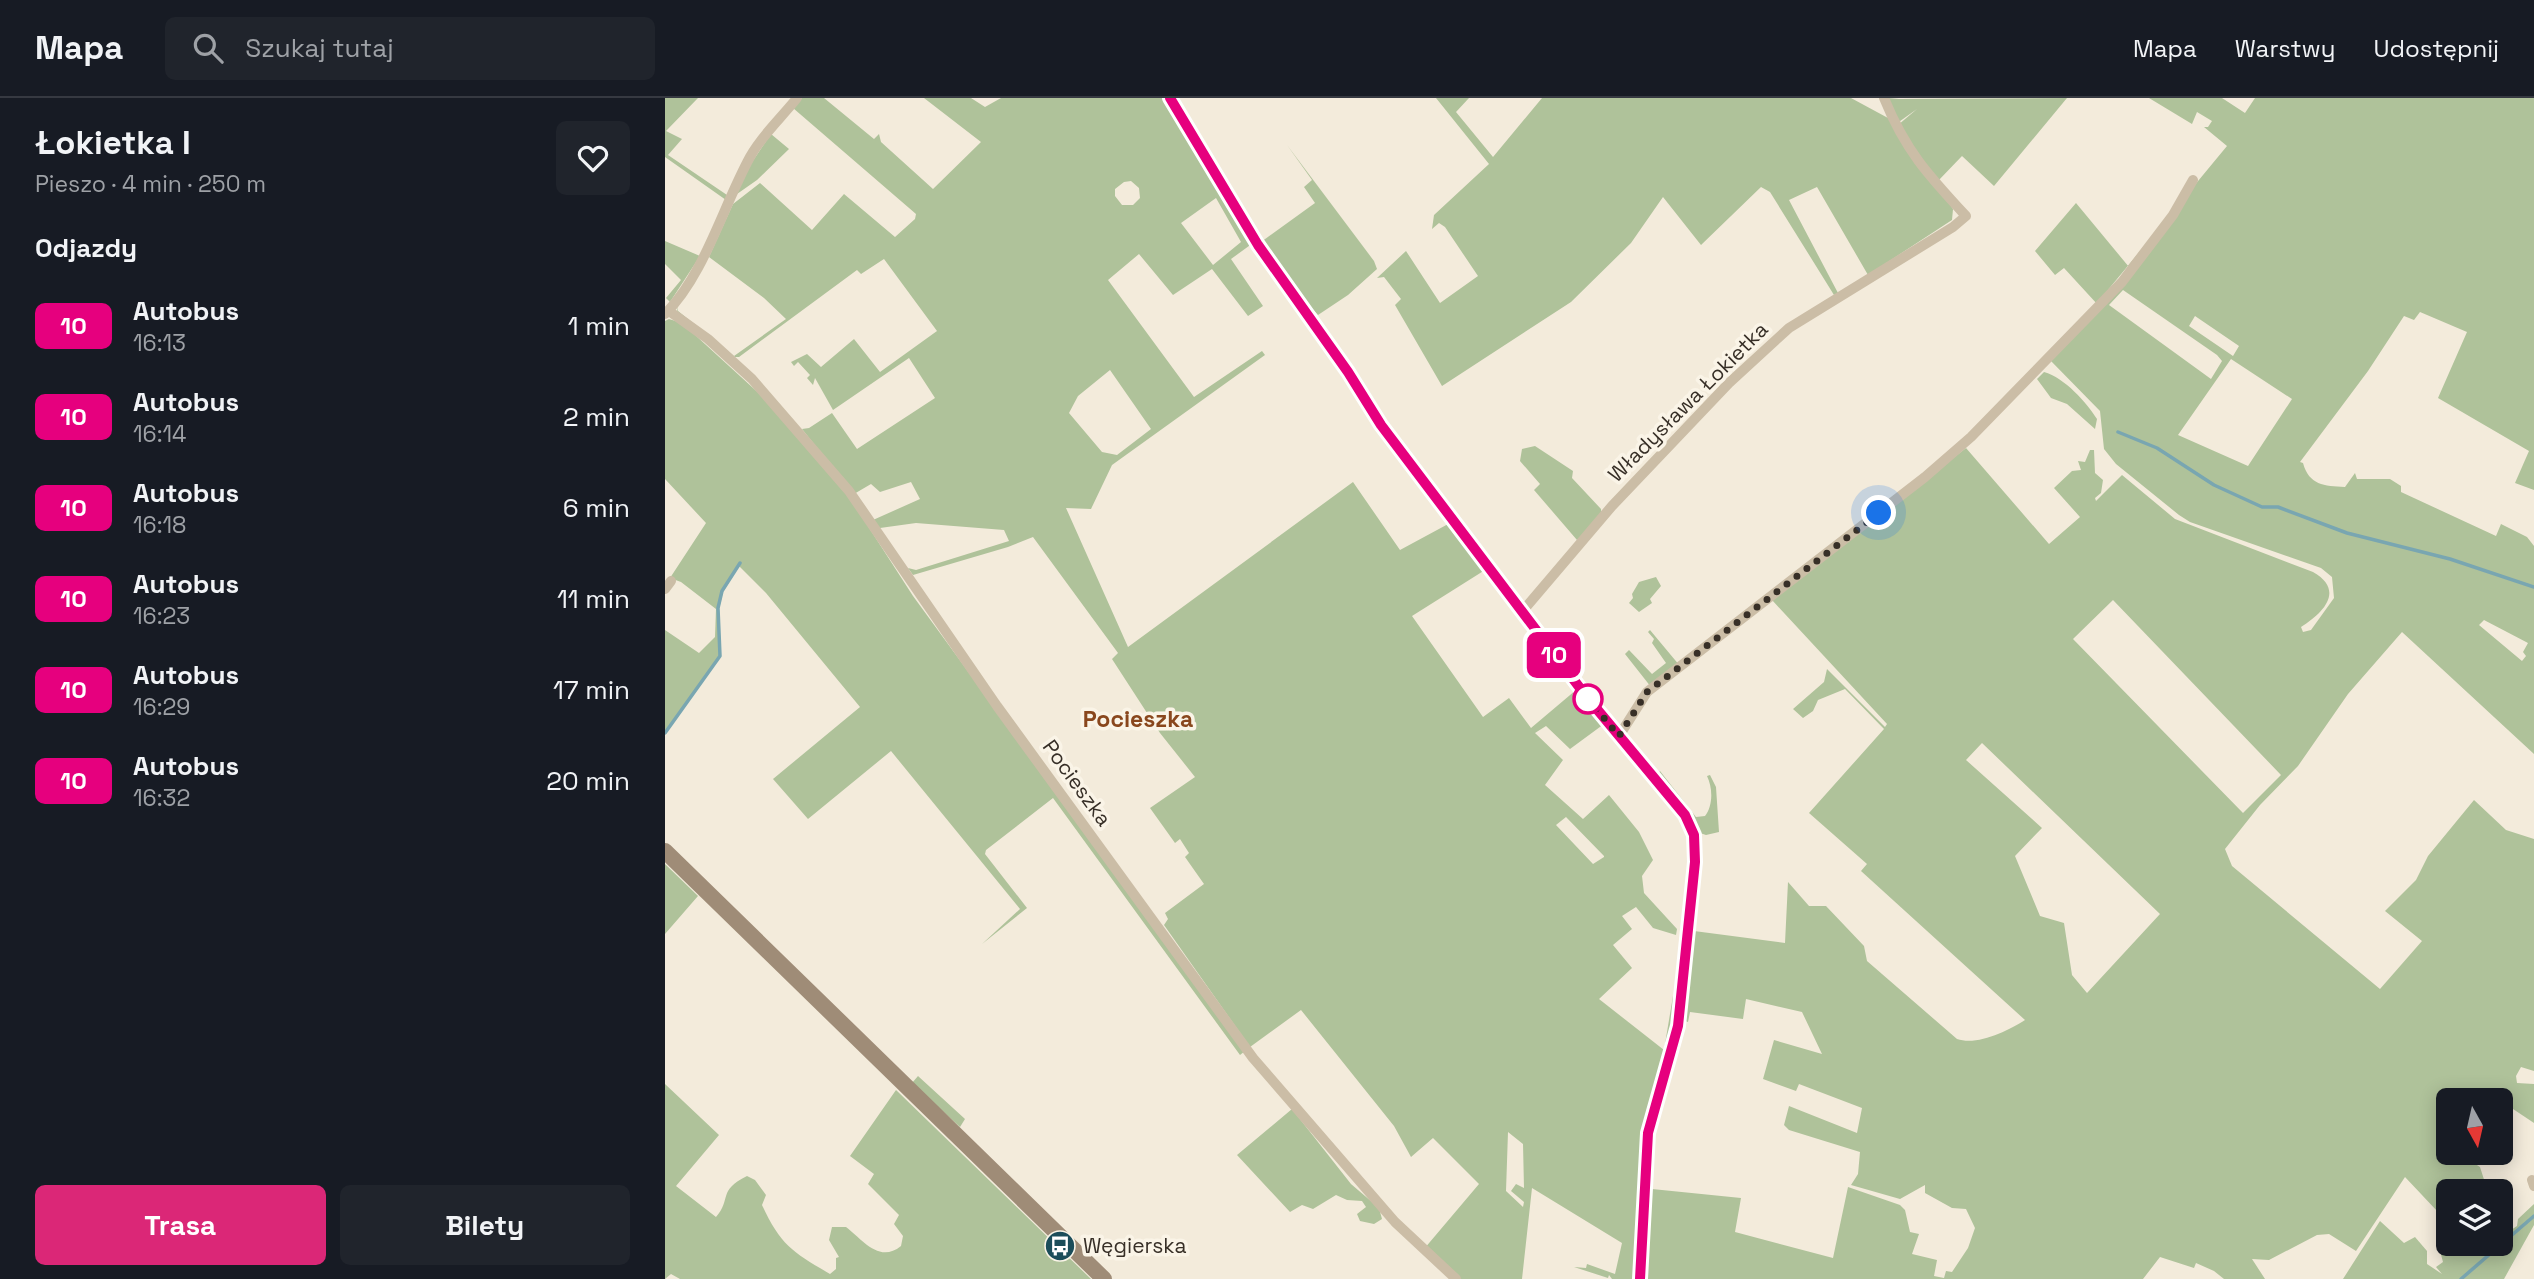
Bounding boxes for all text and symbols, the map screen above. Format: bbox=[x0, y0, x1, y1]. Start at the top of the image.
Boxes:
search box bbox=[165, 17, 655, 80]
text: Mapa bbox=[35, 27, 123, 69]
icon: search bbox=[189, 29, 227, 67]
text: Szukaj tutaj bbox=[245, 31, 394, 65]
text: Mapa bbox=[2133, 33, 2197, 64]
text: Warstwy bbox=[2235, 33, 2336, 64]
text: Udostępnij bbox=[2374, 33, 2499, 64]
button: heart bbox=[556, 121, 630, 195]
text: Łokietka I bbox=[35, 122, 191, 164]
text: Pieszo · 4 min · 250 m bbox=[35, 169, 266, 199]
text: Odjazdy bbox=[35, 231, 137, 265]
text: Autobus bbox=[133, 294, 239, 328]
text: 1 min bbox=[568, 309, 630, 343]
text: 10 bbox=[60, 310, 87, 341]
street label: Władysława Łokietka bbox=[1602, 316, 1773, 487]
text: 16:13 bbox=[133, 328, 186, 358]
text: Autobus bbox=[133, 385, 239, 419]
text: 2 min bbox=[563, 400, 630, 434]
text: 10 bbox=[60, 401, 87, 432]
text: 16:14 bbox=[133, 419, 187, 449]
text: Autobus bbox=[133, 476, 239, 510]
text: 6 min bbox=[563, 491, 630, 525]
text: 10 bbox=[60, 492, 87, 523]
your location bbox=[1861, 495, 1896, 530]
text: 16:18 bbox=[133, 510, 186, 540]
text: Autobus bbox=[133, 567, 239, 601]
text: 11 min bbox=[557, 582, 630, 616]
text: 10 bbox=[60, 583, 87, 614]
text: 16:23 bbox=[133, 601, 190, 631]
line badge: 10 bbox=[1523, 632, 1585, 678]
text: 10 bbox=[1541, 639, 1567, 670]
text: Autobus bbox=[133, 658, 239, 692]
text: 17 min bbox=[553, 673, 630, 707]
text: 10 bbox=[60, 674, 87, 705]
unlabelled marker bbox=[1573, 684, 1603, 714]
text: 16:29 bbox=[133, 692, 190, 722]
district label: Pocieszka bbox=[1083, 704, 1193, 734]
street label: Pocieszka bbox=[1037, 734, 1118, 831]
text: Autobus bbox=[133, 749, 239, 783]
text: 20 min bbox=[546, 764, 630, 798]
text: 10 bbox=[60, 765, 87, 796]
text: 16:32 bbox=[133, 783, 190, 813]
north arrow bbox=[2436, 1088, 2513, 1166]
map controls bbox=[2436, 1088, 2513, 1256]
button: layers bbox=[2436, 1179, 2513, 1256]
button: Trasa bbox=[35, 1185, 326, 1265]
button: Bilety bbox=[340, 1185, 630, 1265]
bus stop icon: Węgierska bbox=[1043, 1229, 1077, 1263]
place label: Węgierska bbox=[1083, 1232, 1187, 1259]

